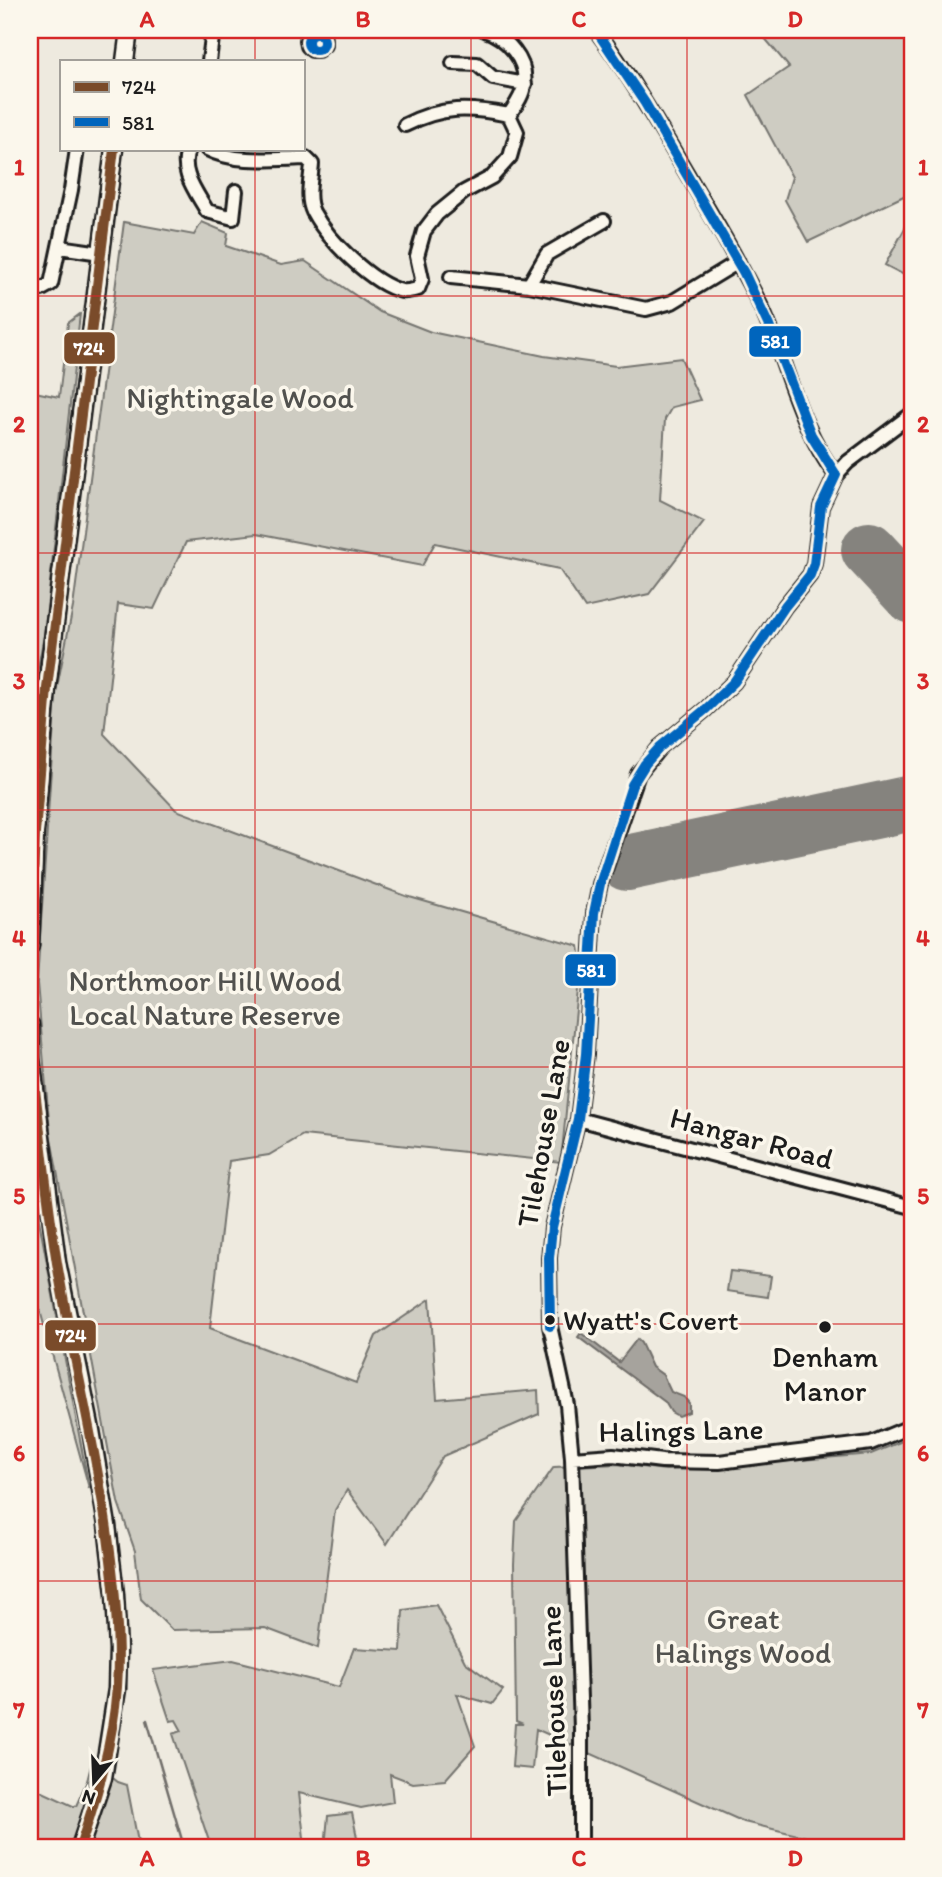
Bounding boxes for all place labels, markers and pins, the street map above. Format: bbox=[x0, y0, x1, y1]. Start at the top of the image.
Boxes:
place label: Wyatt's Covert bbox=[563, 1303, 738, 1337]
marker: Wyatt's Covert bbox=[543, 1313, 557, 1327]
marker: Denham Manor bbox=[817, 1319, 833, 1335]
place label: Denham Manor bbox=[772, 1338, 878, 1409]

